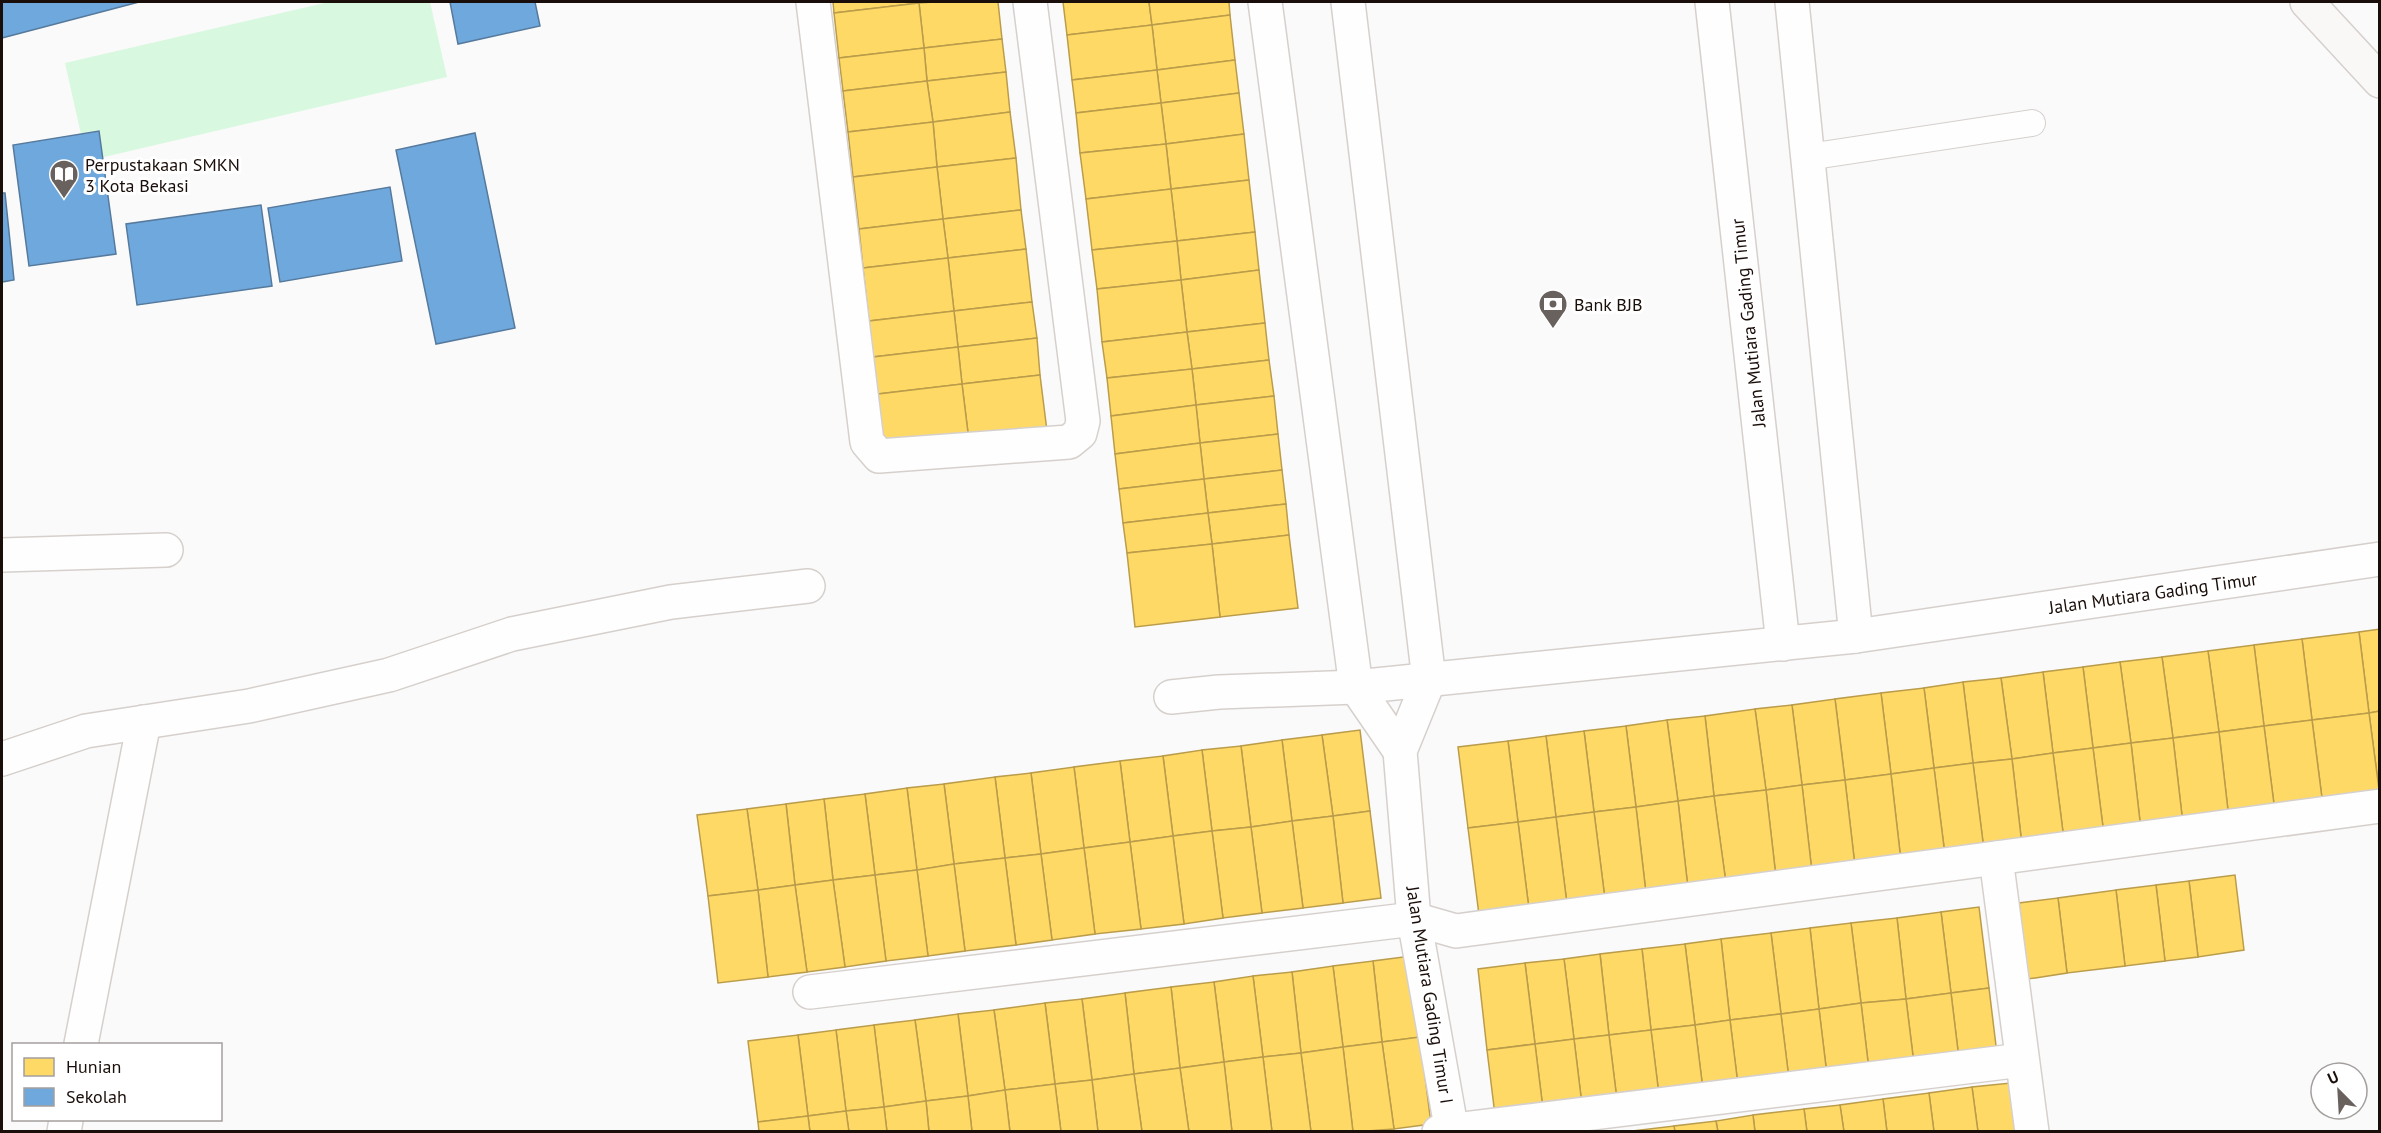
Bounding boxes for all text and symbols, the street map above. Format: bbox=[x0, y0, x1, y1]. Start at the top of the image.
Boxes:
place label: Perpustakaan SMKN 3 Kota Bekasi bbox=[85, 153, 240, 197]
library icon: Perpustakaan SMKN 3 Kota Bekasi bbox=[48, 158, 80, 200]
street label: Jalan Mutiara Gading Timur bbox=[1726, 217, 1771, 430]
bank icon: Bank BJB bbox=[1537, 288, 1569, 330]
place label: Bank BJB bbox=[1574, 293, 1642, 316]
street label: Jalan Mutiara Gading Timur bbox=[2046, 567, 2259, 619]
street label: Jalan Mutiara Gading Timur I bbox=[1401, 883, 1459, 1106]
legend bbox=[12, 1043, 222, 1121]
text: Hunian bbox=[66, 1055, 121, 1078]
north arrow bbox=[2309, 1061, 2369, 1121]
text: U bbox=[2324, 1066, 2342, 1088]
text: Sekolah bbox=[66, 1085, 127, 1108]

